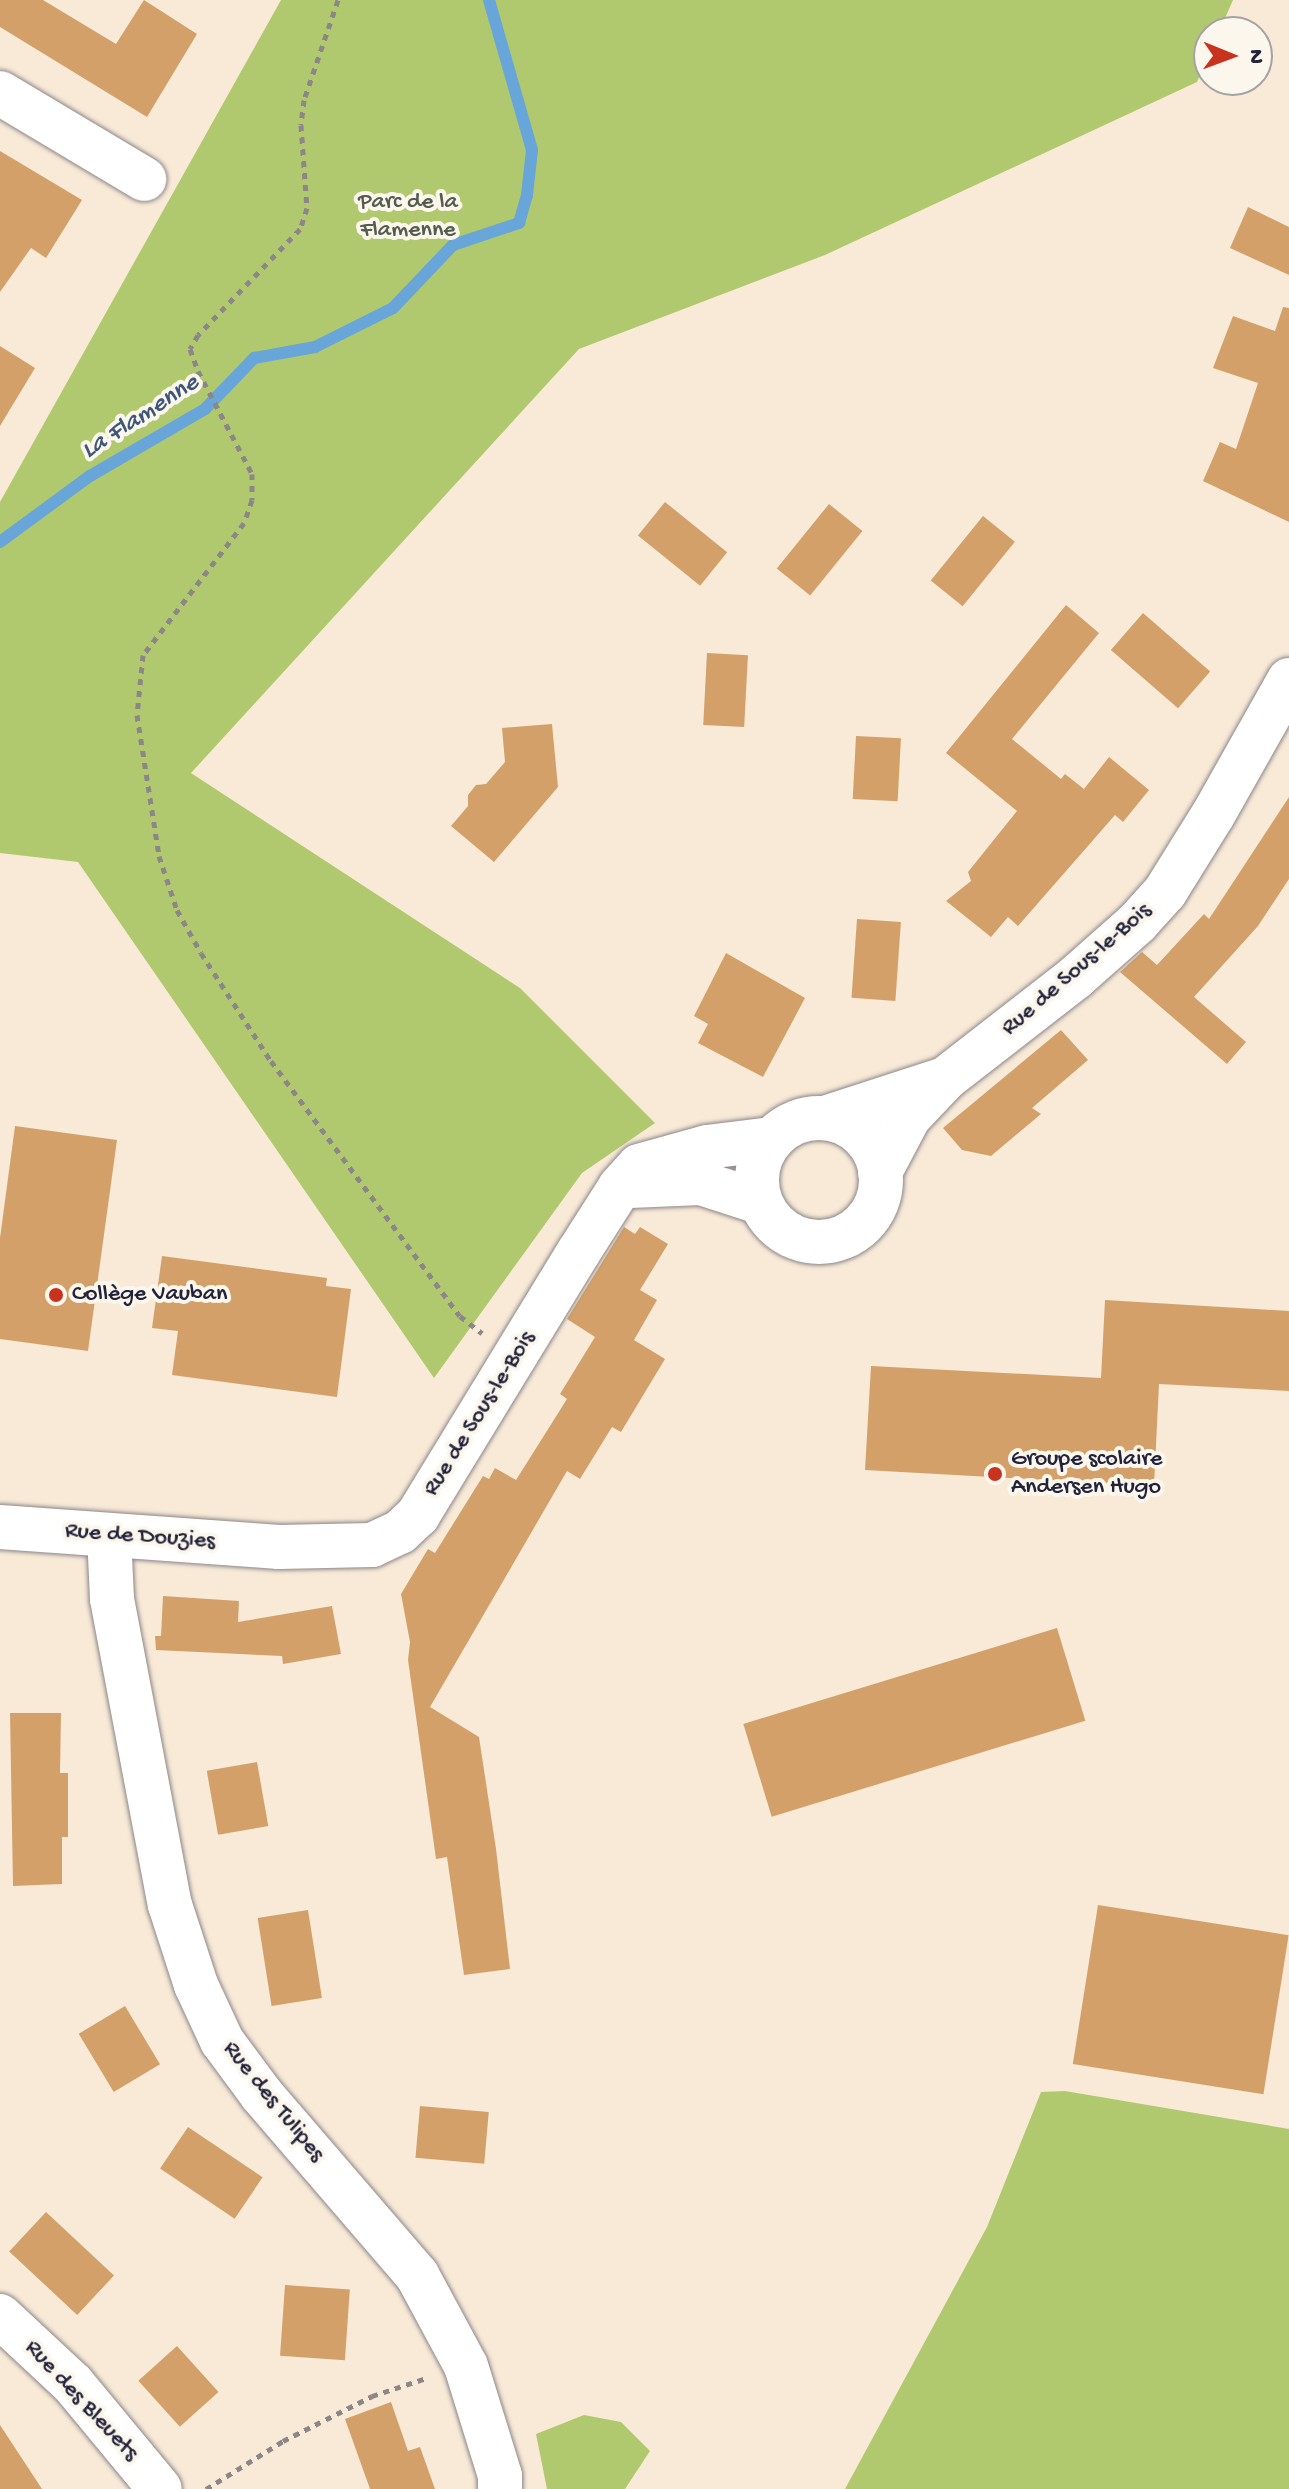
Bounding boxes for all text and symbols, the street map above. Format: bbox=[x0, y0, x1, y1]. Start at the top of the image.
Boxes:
north arrow bbox=[1193, 16, 1273, 96]
text: N bbox=[1242, 49, 1268, 64]
park label: Parc de la Flamenne bbox=[358, 189, 458, 245]
water label: La Flamenne bbox=[76, 369, 206, 467]
street label: Rue de Sous-le-Bois bbox=[996, 897, 1158, 1043]
place label: Collège Vauban bbox=[72, 1281, 227, 1309]
marker: Collège Vauban bbox=[47, 1286, 65, 1304]
street label: Rue de Sous-le-Bois bbox=[418, 1326, 542, 1502]
place label: Groupe scolaire Andersen Hugo bbox=[1011, 1446, 1162, 1502]
marker: Groupe scolaire Andersen Hugo bbox=[986, 1465, 1004, 1483]
street label: Rue de Douzies bbox=[64, 1517, 216, 1557]
street label: Rue des Tulipes bbox=[216, 2036, 330, 2168]
street label: Rue des Bleuets bbox=[18, 2334, 144, 2468]

